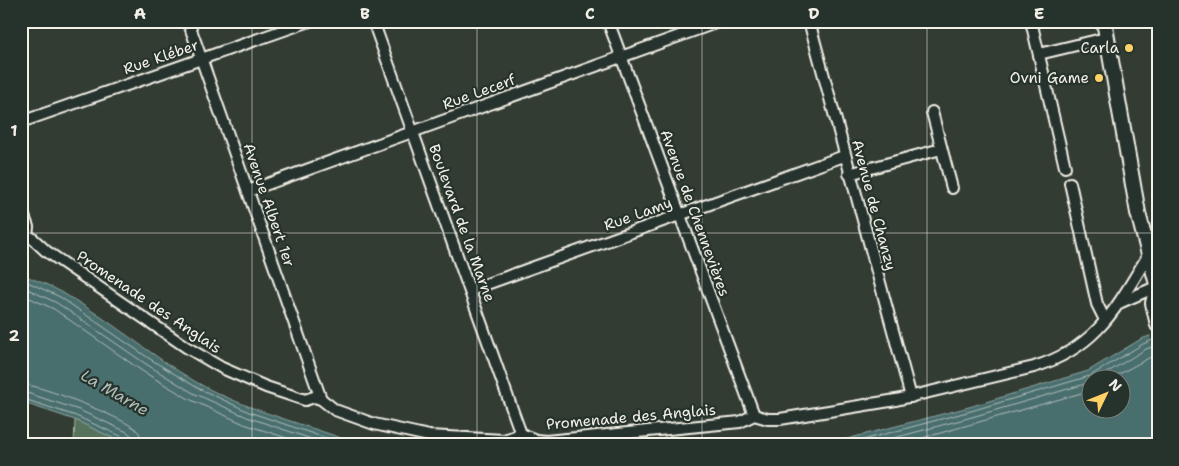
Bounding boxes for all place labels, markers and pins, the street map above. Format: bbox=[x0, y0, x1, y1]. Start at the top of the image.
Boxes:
place label: Carla bbox=[1080, 38, 1120, 58]
marker: Carla bbox=[1123, 42, 1135, 54]
place label: Ovni Game bbox=[1010, 68, 1089, 88]
marker: Ovni Game bbox=[1093, 72, 1105, 84]

